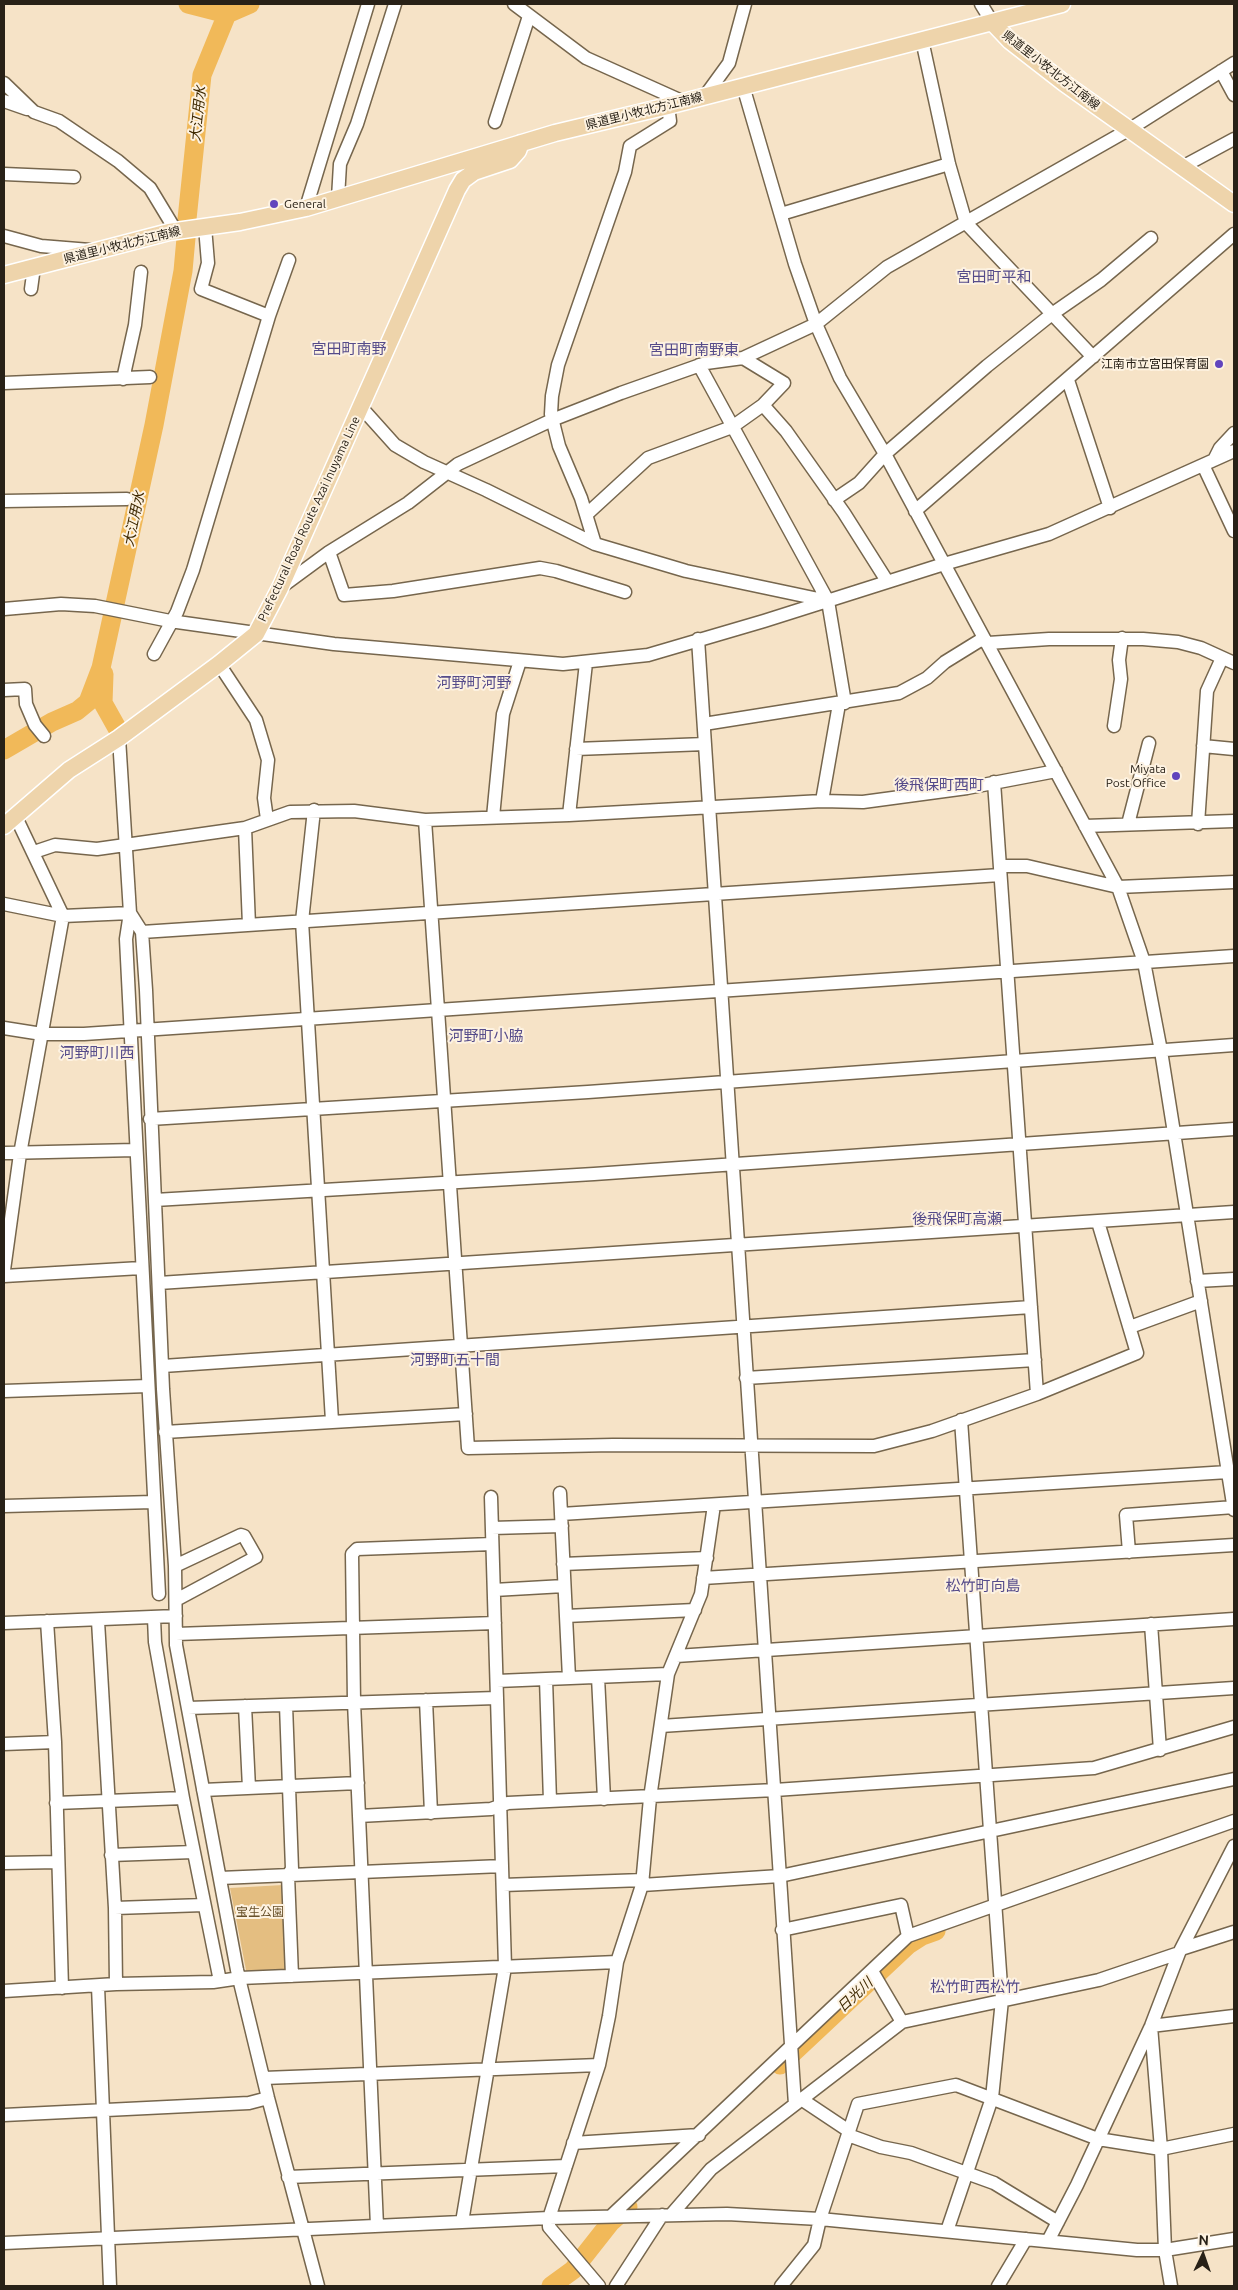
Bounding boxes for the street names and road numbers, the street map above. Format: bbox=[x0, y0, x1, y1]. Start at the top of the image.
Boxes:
street label: 県道里小牧北方江南線 bbox=[999, 27, 1103, 113]
street label: 県道里小牧北方江南線 bbox=[584, 89, 704, 133]
street label: 県道里小牧北方江南線 bbox=[62, 223, 182, 267]
street label: Prefectural Road Route Azai Inuyama Line bbox=[255, 414, 363, 624]

